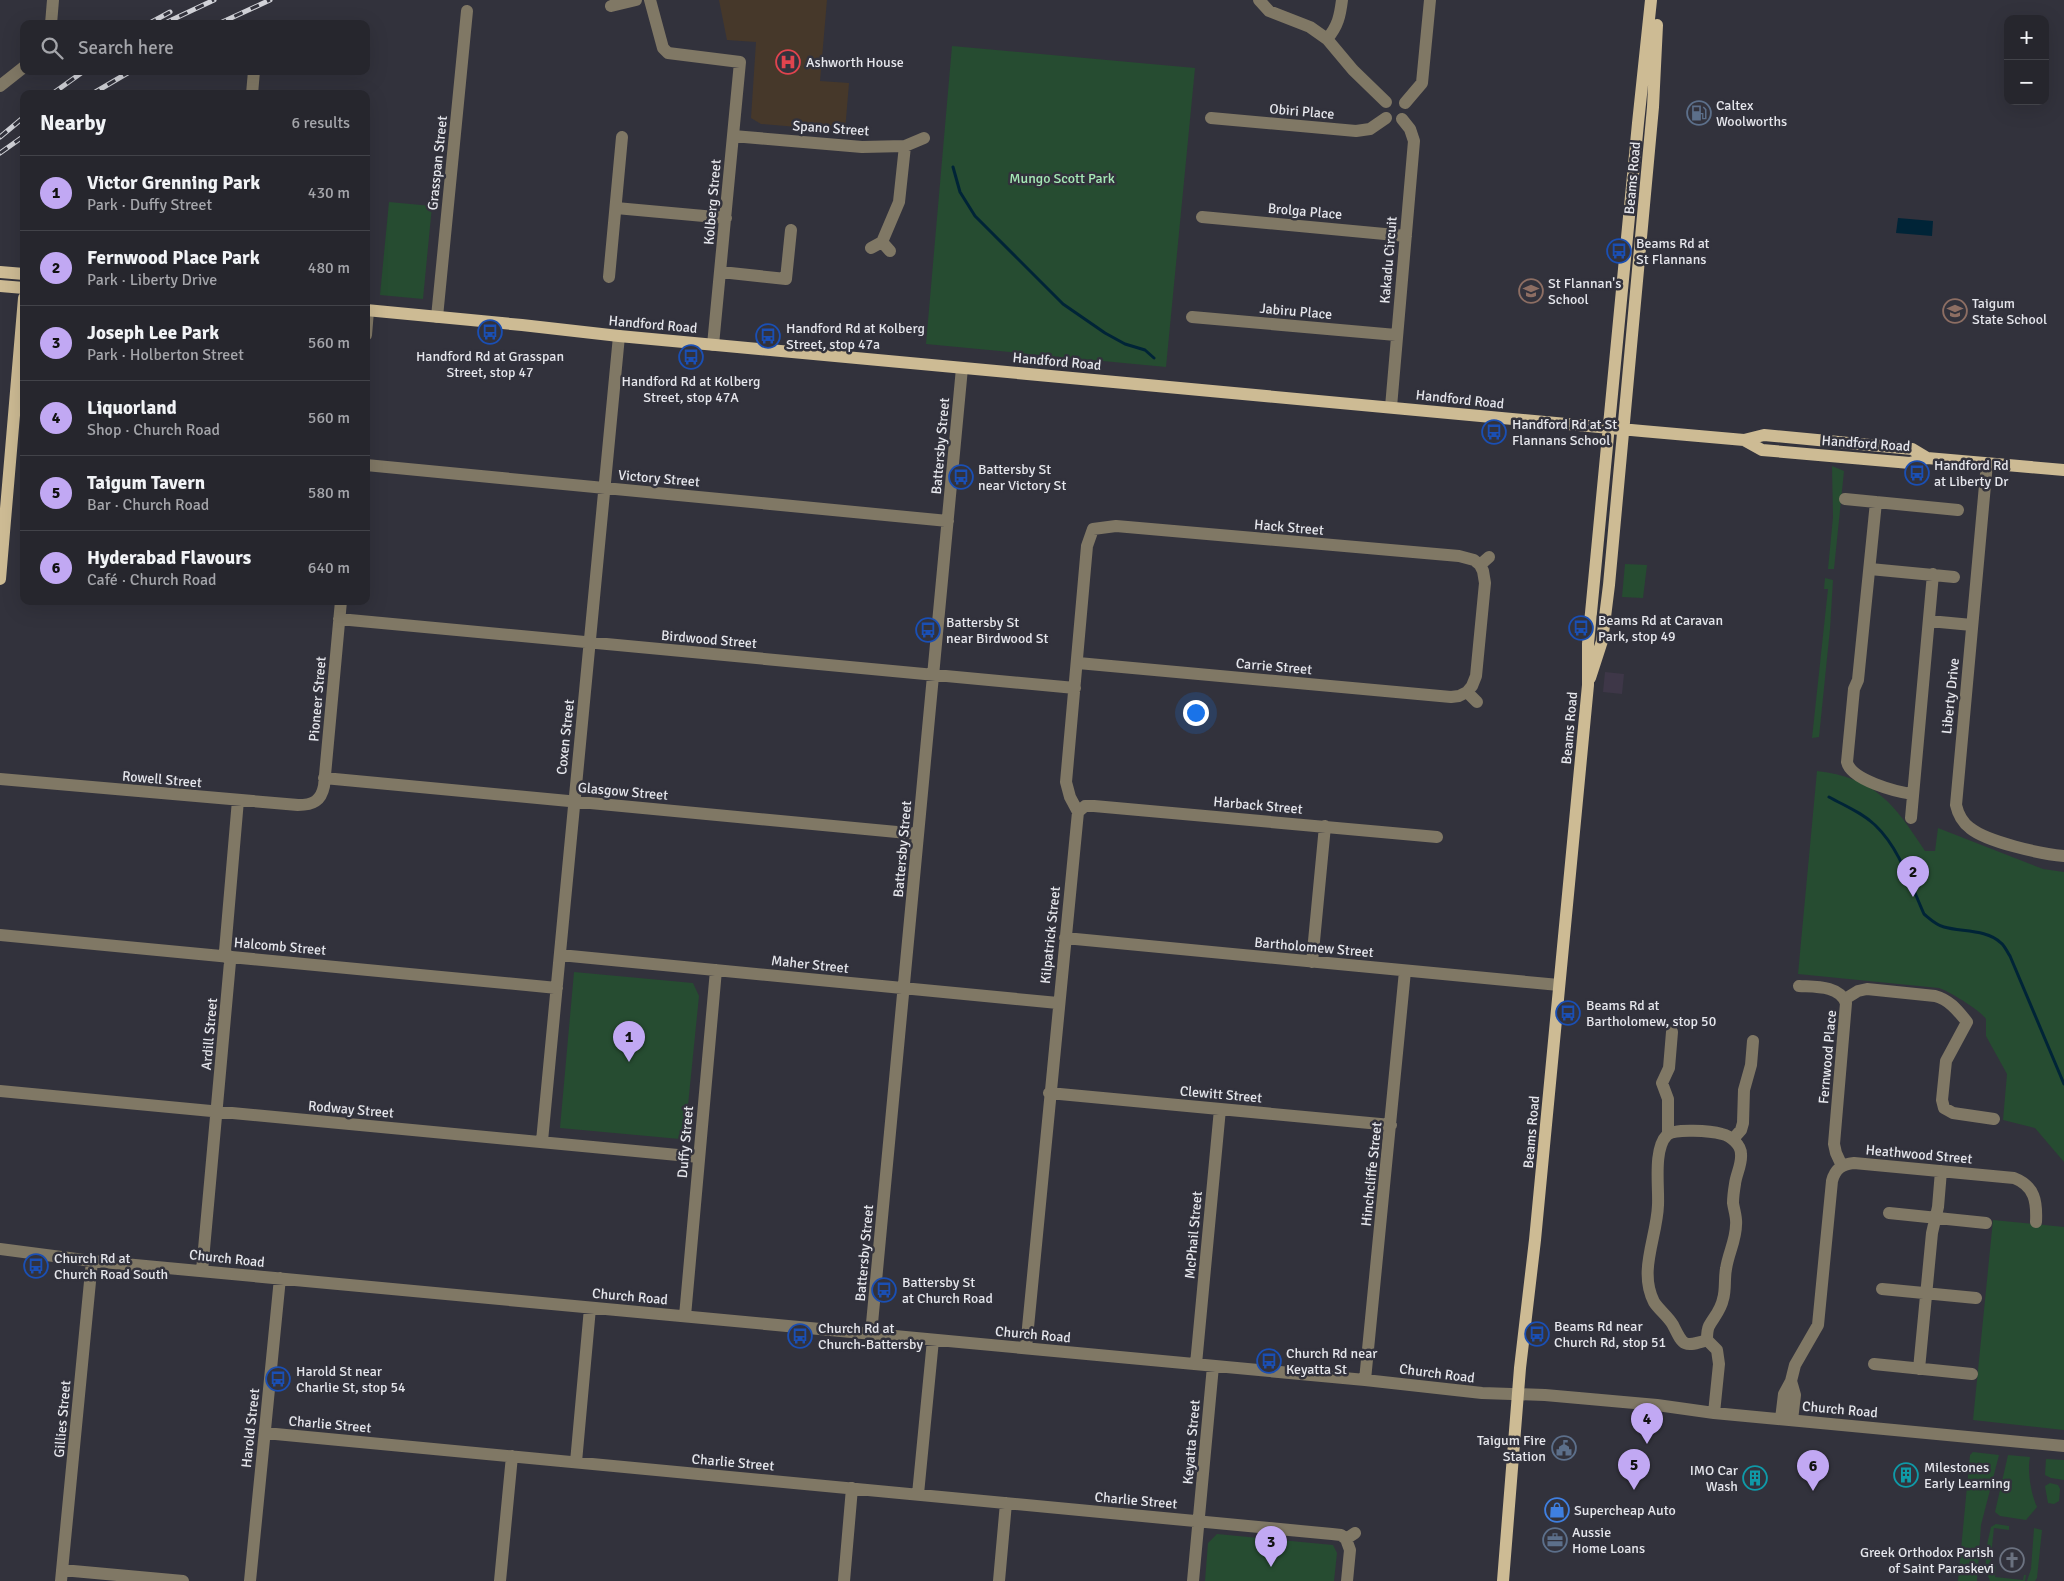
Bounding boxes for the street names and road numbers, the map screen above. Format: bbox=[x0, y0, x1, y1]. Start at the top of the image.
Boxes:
street label: Obiri Place bbox=[1269, 100, 1335, 123]
street label: Grasspan Street bbox=[424, 115, 451, 211]
street label: Spano Street bbox=[792, 117, 870, 140]
street label: Beams Road bbox=[1621, 141, 1644, 215]
street label: Kolberg Street bbox=[700, 158, 725, 246]
street label: Brolga Place bbox=[1267, 200, 1343, 223]
street label: Kakadu Circuit bbox=[1376, 216, 1401, 304]
street label: Jabiru Place bbox=[1259, 300, 1333, 323]
street label: Handford Road bbox=[608, 312, 698, 337]
street label: Handford Road bbox=[1012, 349, 1102, 374]
street label: Handford Road bbox=[1415, 386, 1505, 413]
street label: Battersby Street bbox=[928, 397, 953, 495]
street label: Handford Road bbox=[1821, 432, 1911, 455]
street label: Victory Street bbox=[617, 466, 701, 491]
street label: Hack Street bbox=[1254, 516, 1324, 539]
street label: Birdwood Street bbox=[660, 627, 758, 652]
street label: Carrie Street bbox=[1235, 655, 1313, 678]
street label: Pioneer Street bbox=[305, 656, 330, 742]
street label: Liberty Drive bbox=[1938, 657, 1963, 735]
street label: Beams Road bbox=[1558, 691, 1581, 765]
street label: Coxen Street bbox=[553, 698, 578, 776]
street label: Rowell Street bbox=[121, 768, 203, 791]
street label: Glasgow Street bbox=[577, 779, 669, 804]
street label: Harback Street bbox=[1213, 793, 1303, 818]
street label: Battersby Street bbox=[890, 800, 915, 898]
street label: Kilpatrick Street bbox=[1037, 885, 1064, 985]
street label: Halcomb Street bbox=[233, 934, 327, 959]
street label: Bartholomew Street bbox=[1254, 934, 1374, 961]
street label: Maher Street bbox=[770, 952, 850, 977]
street label: Ardill Street bbox=[198, 997, 221, 1071]
street label: Fernwood Place bbox=[1815, 1009, 1840, 1105]
street label: Clewitt Street bbox=[1179, 1082, 1263, 1107]
street label: Beams Road bbox=[1520, 1095, 1543, 1169]
street label: Rodway Street bbox=[307, 1097, 395, 1122]
street label: Duffy Street bbox=[674, 1105, 697, 1179]
street label: Hinchcliffe Street bbox=[1358, 1121, 1385, 1227]
street label: Heathwood Street bbox=[1865, 1141, 1973, 1168]
street label: McPhail Street bbox=[1181, 1190, 1206, 1280]
street label: Battersby Street bbox=[852, 1204, 877, 1302]
street label: Church Road bbox=[188, 1246, 266, 1271]
street label: Church Road bbox=[591, 1285, 668, 1308]
street label: Church Road bbox=[994, 1323, 1071, 1346]
street label: Church Road bbox=[1398, 1360, 1476, 1387]
street label: Gillies Street bbox=[51, 1380, 74, 1458]
street label: Harold Street bbox=[238, 1387, 263, 1469]
street label: Church Road bbox=[1801, 1398, 1878, 1421]
street label: Keyatta Street bbox=[1179, 1399, 1204, 1485]
street label: Charlie Street bbox=[288, 1412, 372, 1437]
street label: Charlie Street bbox=[691, 1450, 775, 1475]
street label: Charlie Street bbox=[1094, 1488, 1178, 1513]

